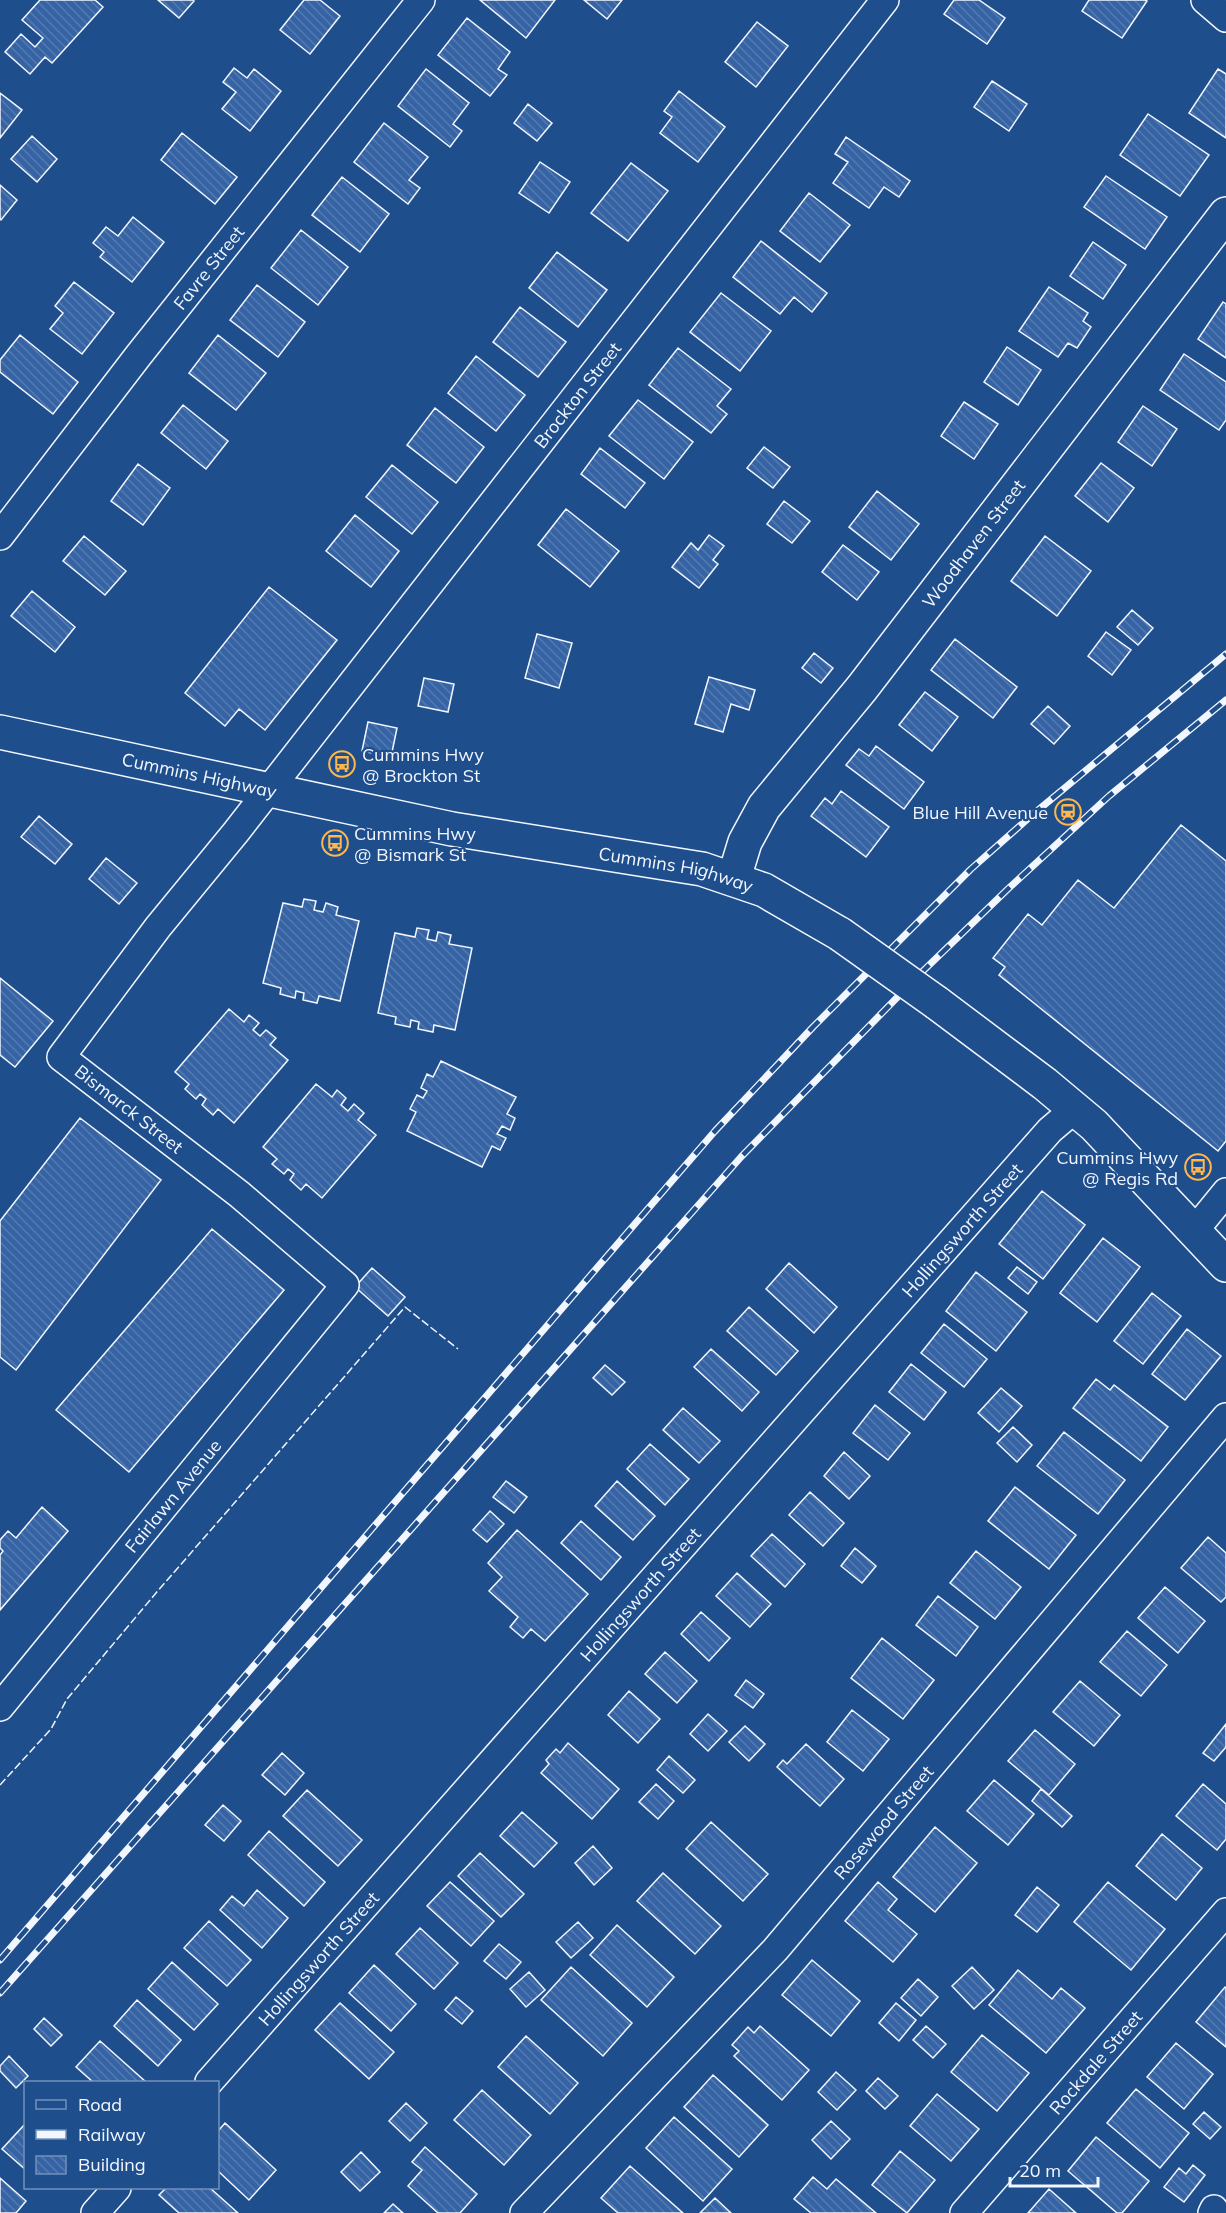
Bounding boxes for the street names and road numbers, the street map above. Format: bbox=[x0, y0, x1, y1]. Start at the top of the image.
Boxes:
street label: Favre Street bbox=[168, 221, 249, 314]
street label: Brockton Street bbox=[528, 337, 626, 453]
street label: Woodhaven Street bbox=[916, 475, 1030, 612]
street label: Cummins Highway bbox=[120, 747, 279, 803]
street label: Cummins Highway bbox=[597, 841, 757, 897]
street label: Bismarck Street bbox=[70, 1060, 188, 1158]
street label: Hollingsworth Street bbox=[896, 1158, 1027, 1302]
street label: Fairlawn Avenue bbox=[120, 1434, 226, 1557]
street label: Hollingsworth Street bbox=[575, 1522, 705, 1666]
street label: Rosewood Street bbox=[828, 1760, 938, 1884]
street label: Hollingsworth Street bbox=[253, 1887, 384, 2030]
street label: Rockdale Street bbox=[1044, 2005, 1147, 2119]

